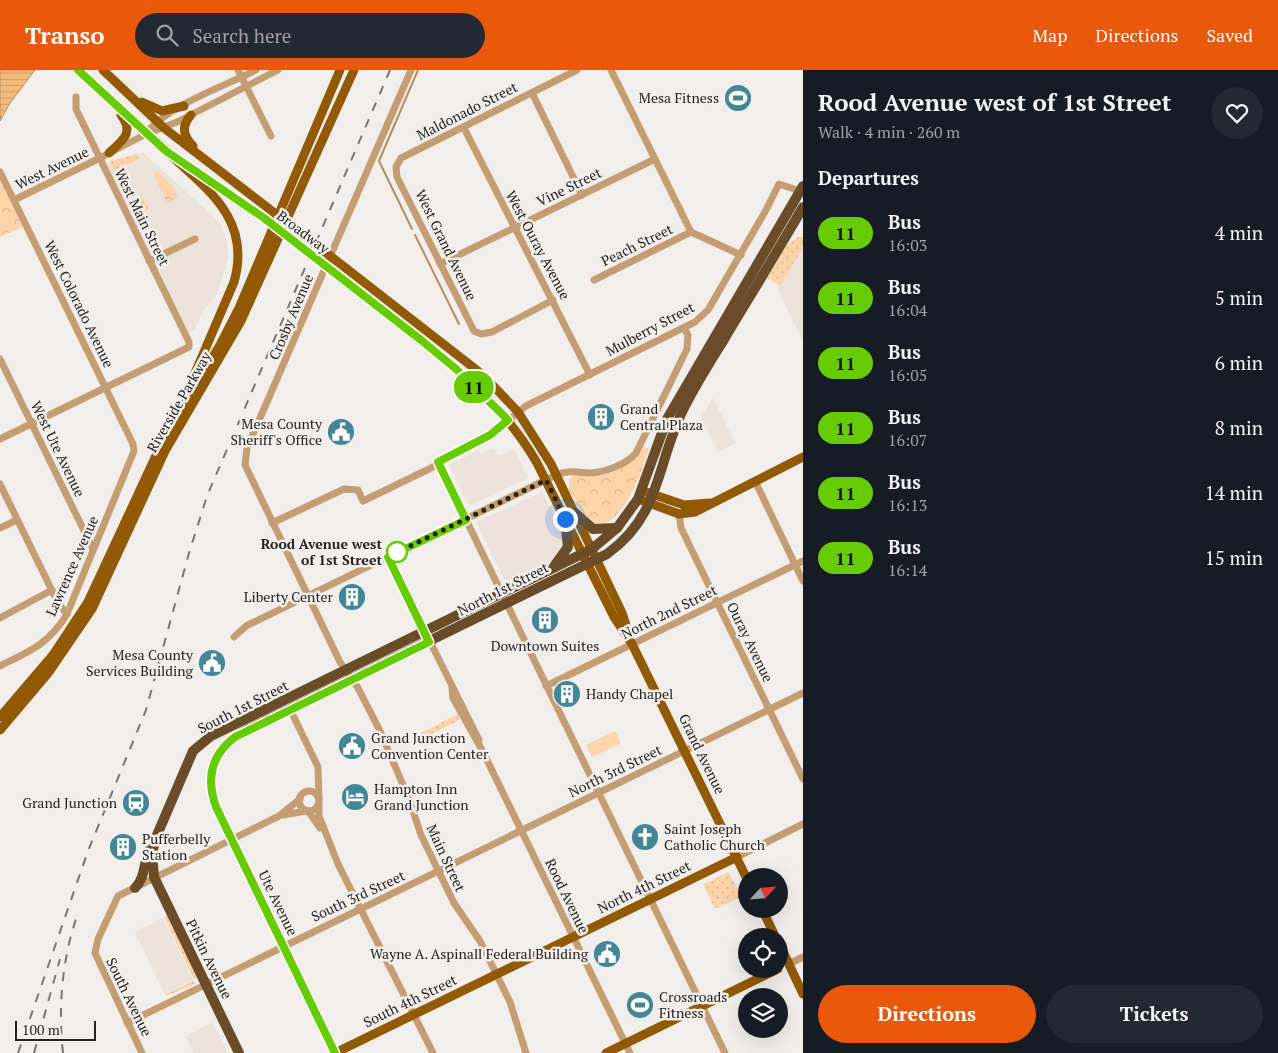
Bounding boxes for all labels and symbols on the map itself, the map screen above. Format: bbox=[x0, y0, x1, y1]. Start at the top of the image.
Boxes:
street label: Maldonado Street bbox=[413, 77, 521, 144]
sports icon: Mesa Fitness bbox=[723, 83, 753, 113]
place label: Mesa Fitness bbox=[639, 88, 719, 107]
street label: West Avenue bbox=[12, 142, 92, 194]
street label: Vine Street bbox=[533, 162, 605, 210]
street label: West Main Street bbox=[111, 165, 175, 269]
street label: West Grand Avenue bbox=[411, 186, 482, 303]
street label: West Ouray Avenue bbox=[502, 187, 575, 303]
street label: Broadway bbox=[273, 206, 334, 258]
street label: Peach Street bbox=[598, 219, 677, 270]
street label: West Colorado Avenue bbox=[40, 237, 118, 370]
street label: Crosby Avenue bbox=[264, 271, 317, 363]
street label: Mulberry Street bbox=[602, 297, 698, 360]
street label: Riverside Parkway bbox=[142, 347, 216, 456]
line badge: 11 bbox=[452, 371, 496, 403]
street label: West Ute Avenue bbox=[27, 398, 90, 500]
place label: Grand Central Plaza bbox=[620, 399, 703, 434]
building icon: Grand Central Plaza bbox=[586, 402, 616, 432]
place label: Mesa County Sheriff's Office bbox=[231, 414, 323, 449]
public building icon: Mesa County Sheriff's Office bbox=[326, 417, 356, 447]
your location bbox=[553, 507, 578, 532]
street label: Lawrence Avenue bbox=[41, 513, 102, 619]
place label: Rood Avenue west of 1st Street bbox=[261, 534, 382, 569]
marker: Rood Avenue west of 1st Street bbox=[386, 541, 408, 563]
street label: North 1st Street bbox=[454, 557, 552, 620]
street label: North 2nd Street bbox=[618, 580, 721, 643]
building icon: Liberty Center bbox=[337, 582, 367, 612]
place label: Liberty Center bbox=[244, 587, 334, 606]
street label: Ouray Avenue bbox=[723, 599, 778, 685]
building icon: Downtown Suites bbox=[530, 605, 560, 635]
place label: Downtown Suites bbox=[491, 636, 599, 655]
place label: Mesa County Services Building bbox=[86, 645, 194, 680]
public building icon: Mesa County Services Building bbox=[197, 648, 227, 678]
street label: South 1st Street bbox=[194, 675, 292, 738]
building icon: Handy Chapel bbox=[552, 679, 582, 709]
place label: Handy Chapel bbox=[586, 684, 673, 703]
street label: Grand Avenue bbox=[675, 710, 730, 797]
place label: Grand Junction Convention Center bbox=[371, 728, 489, 763]
public building icon: Grand Junction Convention Center bbox=[337, 731, 367, 761]
street label: North 3rd Street bbox=[565, 739, 665, 801]
place label: Hampton Inn Grand Junction bbox=[374, 779, 469, 814]
hotel icon: Hampton Inn Grand Junction bbox=[340, 782, 370, 812]
station icon: Grand Junction bbox=[121, 788, 151, 818]
place label: Grand Junction bbox=[22, 793, 118, 812]
place label: Saint Joseph Catholic Church bbox=[664, 819, 765, 854]
street label: Main Street bbox=[423, 821, 471, 895]
church icon: Saint Joseph Catholic Church bbox=[630, 822, 660, 852]
place label: Pufferbelly Station bbox=[142, 829, 211, 864]
building icon: Pufferbelly Station bbox=[108, 832, 138, 862]
street label: Rood Avenue bbox=[541, 855, 594, 936]
street label: North 4th Street bbox=[594, 855, 694, 917]
street label: South 3rd Street bbox=[308, 865, 409, 926]
street label: Ute Avenue bbox=[254, 867, 302, 939]
north arrow bbox=[738, 868, 788, 918]
street label: Pitkin Avenue bbox=[182, 916, 237, 1002]
public building icon: Wayne A. Aspinall Federal Building bbox=[592, 939, 622, 969]
place label: Wayne A. Aspinall Federal Building bbox=[370, 944, 589, 963]
street label: South Avenue bbox=[102, 954, 157, 1039]
street label: South 4th Street bbox=[360, 969, 460, 1031]
place label: Crossroads Fitness bbox=[659, 987, 727, 1022]
sports icon: Crossroads Fitness bbox=[625, 990, 655, 1020]
scale bar bbox=[15, 1018, 96, 1041]

